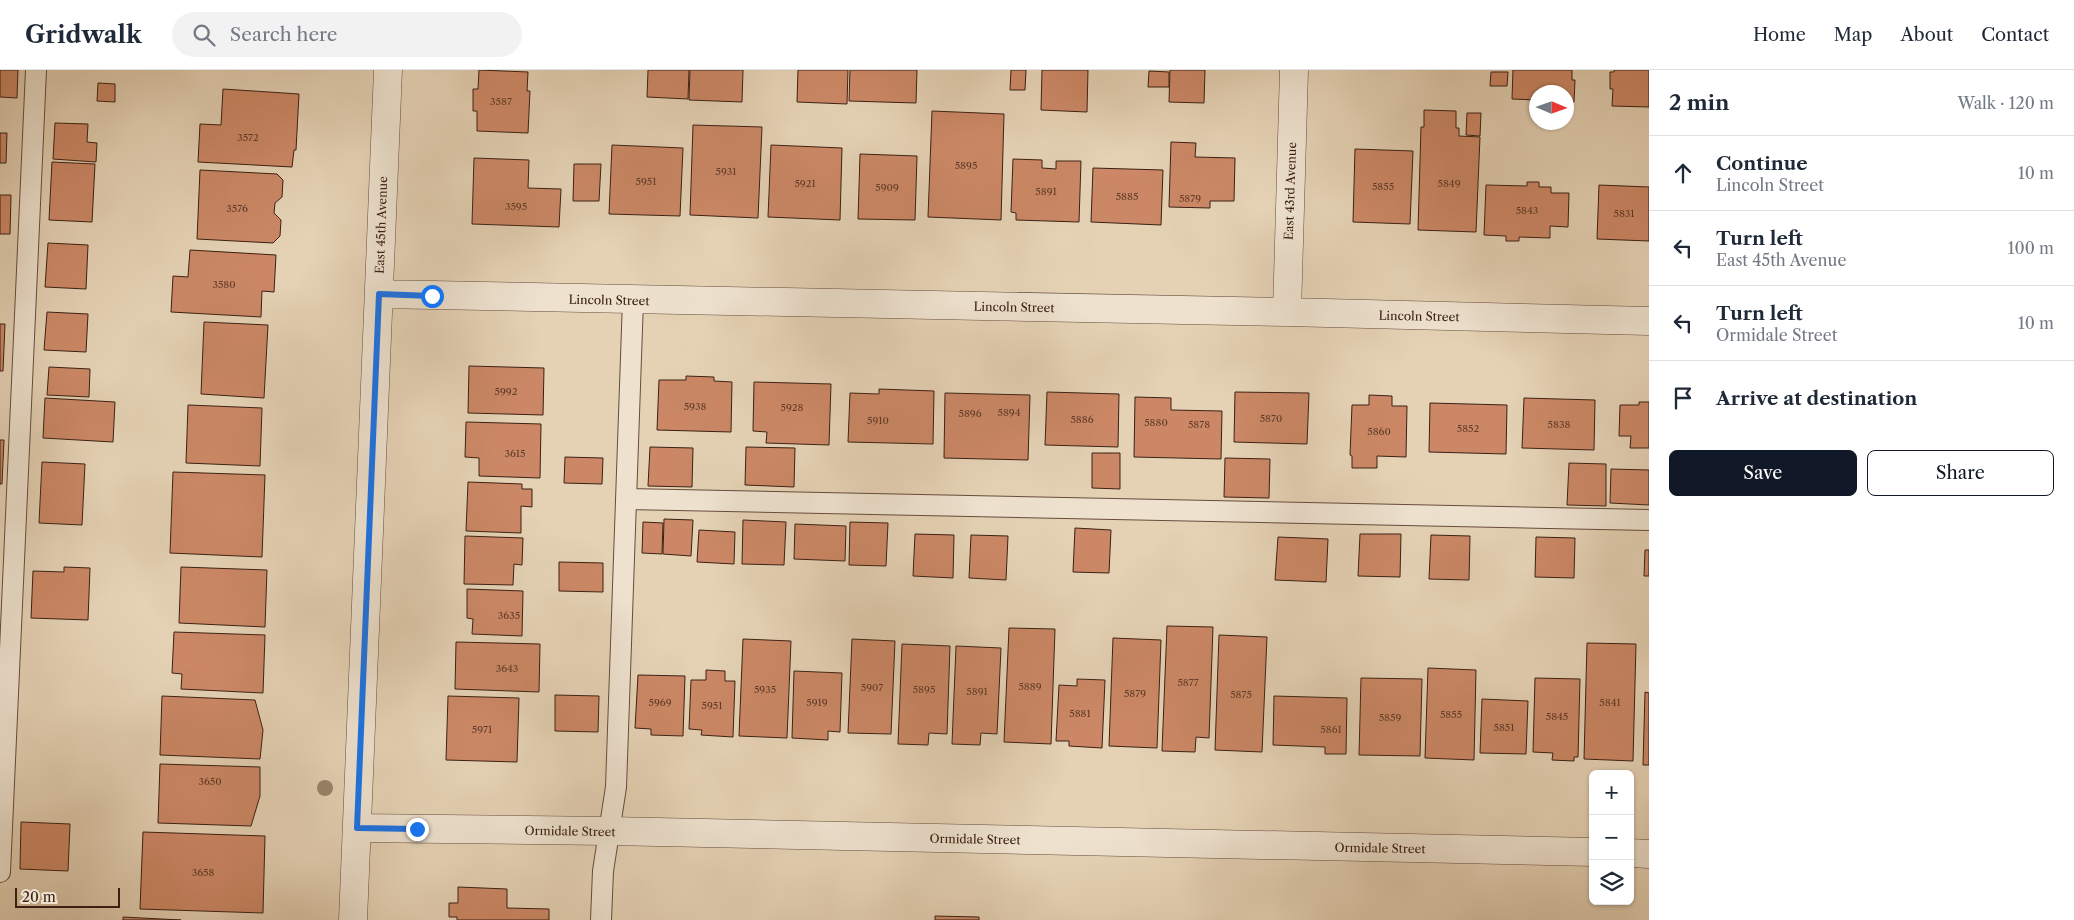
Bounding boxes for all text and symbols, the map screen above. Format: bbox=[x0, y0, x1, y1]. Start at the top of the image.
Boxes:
search box bbox=[172, 12, 522, 57]
text: Gridwalk bbox=[25, 20, 142, 49]
icon: search bbox=[190, 21, 218, 49]
text: Search here bbox=[230, 23, 338, 46]
text: Home bbox=[1753, 24, 1806, 46]
text: Map bbox=[1834, 24, 1872, 46]
text: About bbox=[1900, 24, 1953, 46]
text: Contact bbox=[1981, 24, 2049, 46]
north arrow bbox=[1529, 85, 1574, 130]
text: 2 min bbox=[1669, 90, 1729, 115]
text: Walk · 120 m bbox=[1958, 93, 2054, 113]
house number: 3587 bbox=[490, 95, 512, 108]
house number: 3572 bbox=[237, 131, 259, 144]
street label: East 43rd Avenue bbox=[1281, 141, 1299, 240]
text: Continue bbox=[1716, 152, 1808, 175]
house number: 5895 bbox=[955, 159, 977, 172]
icon: ahead bbox=[1669, 159, 1697, 187]
text: 10 m bbox=[2018, 163, 2054, 183]
house number: 5931 bbox=[715, 165, 737, 178]
house number: 5951 bbox=[636, 175, 657, 188]
text: Lincoln Street bbox=[1716, 175, 1824, 195]
street label: East 45th Avenue bbox=[372, 176, 390, 274]
house number: 5921 bbox=[794, 177, 816, 190]
house number: 5849 bbox=[1438, 177, 1461, 190]
house number: 5855 bbox=[1372, 180, 1394, 193]
house number: 5909 bbox=[875, 181, 899, 194]
house number: 5891 bbox=[1035, 185, 1058, 198]
house number: 5885 bbox=[1116, 190, 1138, 203]
house number: 5879 bbox=[1179, 192, 1201, 205]
house number: 3595 bbox=[505, 200, 527, 213]
house number: 3576 bbox=[226, 202, 248, 215]
house number: 5843 bbox=[1516, 204, 1538, 217]
house number: 5831 bbox=[1613, 207, 1635, 220]
text: Turn left bbox=[1716, 227, 1803, 250]
icon: left bbox=[1669, 234, 1697, 262]
text: 100 m bbox=[2008, 238, 2054, 258]
text: East 45th Avenue bbox=[1716, 250, 1846, 270]
house number: 3580 bbox=[212, 278, 236, 291]
route start bbox=[421, 285, 444, 308]
street label: Lincoln Street bbox=[568, 292, 650, 308]
street label: Lincoln Street bbox=[973, 299, 1055, 315]
text: Turn left bbox=[1716, 302, 1803, 325]
street label: Lincoln Street bbox=[1378, 308, 1460, 324]
icon: left bbox=[1669, 309, 1697, 337]
text: 10 m bbox=[2018, 313, 2054, 333]
text: Ormidale Street bbox=[1716, 325, 1837, 345]
icon: arrive bbox=[1669, 384, 1697, 412]
house number: 5992 bbox=[495, 385, 518, 398]
text: Arrive at destination bbox=[1716, 387, 1917, 410]
house number: 5938 bbox=[684, 400, 706, 413]
house number: 5928 bbox=[781, 401, 804, 414]
house number: 5894 bbox=[998, 406, 1021, 419]
house number: 5896 bbox=[958, 407, 982, 420]
house number: 5870 bbox=[1260, 412, 1282, 425]
house number: 5886 bbox=[1070, 413, 1094, 426]
house number: 5910 bbox=[867, 414, 889, 427]
house number: 5880 bbox=[1144, 416, 1168, 429]
house number: 5878 bbox=[1188, 418, 1210, 431]
house number: 5838 bbox=[1548, 418, 1570, 431]
house number: 5852 bbox=[1457, 422, 1480, 435]
house number: 5860 bbox=[1367, 425, 1391, 438]
house number: 3615 bbox=[505, 447, 526, 460]
button: Save bbox=[1669, 450, 1857, 496]
button: Share bbox=[1867, 450, 2054, 496]
house number: 3635 bbox=[498, 609, 520, 622]
house number: 3643 bbox=[496, 662, 518, 675]
house number: 5877 bbox=[1177, 676, 1199, 689]
house number: 5889 bbox=[1018, 680, 1042, 693]
house number: 5907 bbox=[861, 681, 883, 694]
house number: 5935 bbox=[754, 683, 776, 696]
house number: 5895 bbox=[913, 683, 935, 696]
house number: 5891 bbox=[966, 685, 989, 698]
house number: 5879 bbox=[1124, 687, 1146, 700]
house number: 5875 bbox=[1230, 688, 1252, 701]
house number: 5969 bbox=[648, 696, 672, 709]
house number: 5919 bbox=[806, 696, 828, 709]
house number: 5841 bbox=[1599, 696, 1621, 709]
house number: 5951 bbox=[702, 699, 723, 712]
house number: 5881 bbox=[1069, 707, 1092, 720]
house number: 5855 bbox=[1440, 708, 1462, 721]
house number: 5845 bbox=[1546, 710, 1568, 723]
house number: 5859 bbox=[1379, 711, 1401, 724]
house number: 5851 bbox=[1494, 721, 1515, 734]
house number: 5971 bbox=[472, 723, 493, 736]
house number: 5861 bbox=[1320, 723, 1342, 736]
map controls bbox=[1589, 770, 1634, 905]
button: + bbox=[1589, 770, 1634, 815]
house number: 3650 bbox=[198, 775, 222, 788]
button: − bbox=[1589, 815, 1634, 860]
route end bbox=[406, 818, 429, 841]
street label: Ormidale Street bbox=[524, 823, 616, 839]
street label: Ormidale Street bbox=[929, 831, 1021, 847]
street label: Ormidale Street bbox=[1334, 840, 1426, 856]
button: layers bbox=[1589, 860, 1634, 905]
house number: 3658 bbox=[192, 866, 214, 879]
scale bar bbox=[15, 885, 120, 908]
text: 20 m bbox=[22, 888, 56, 906]

